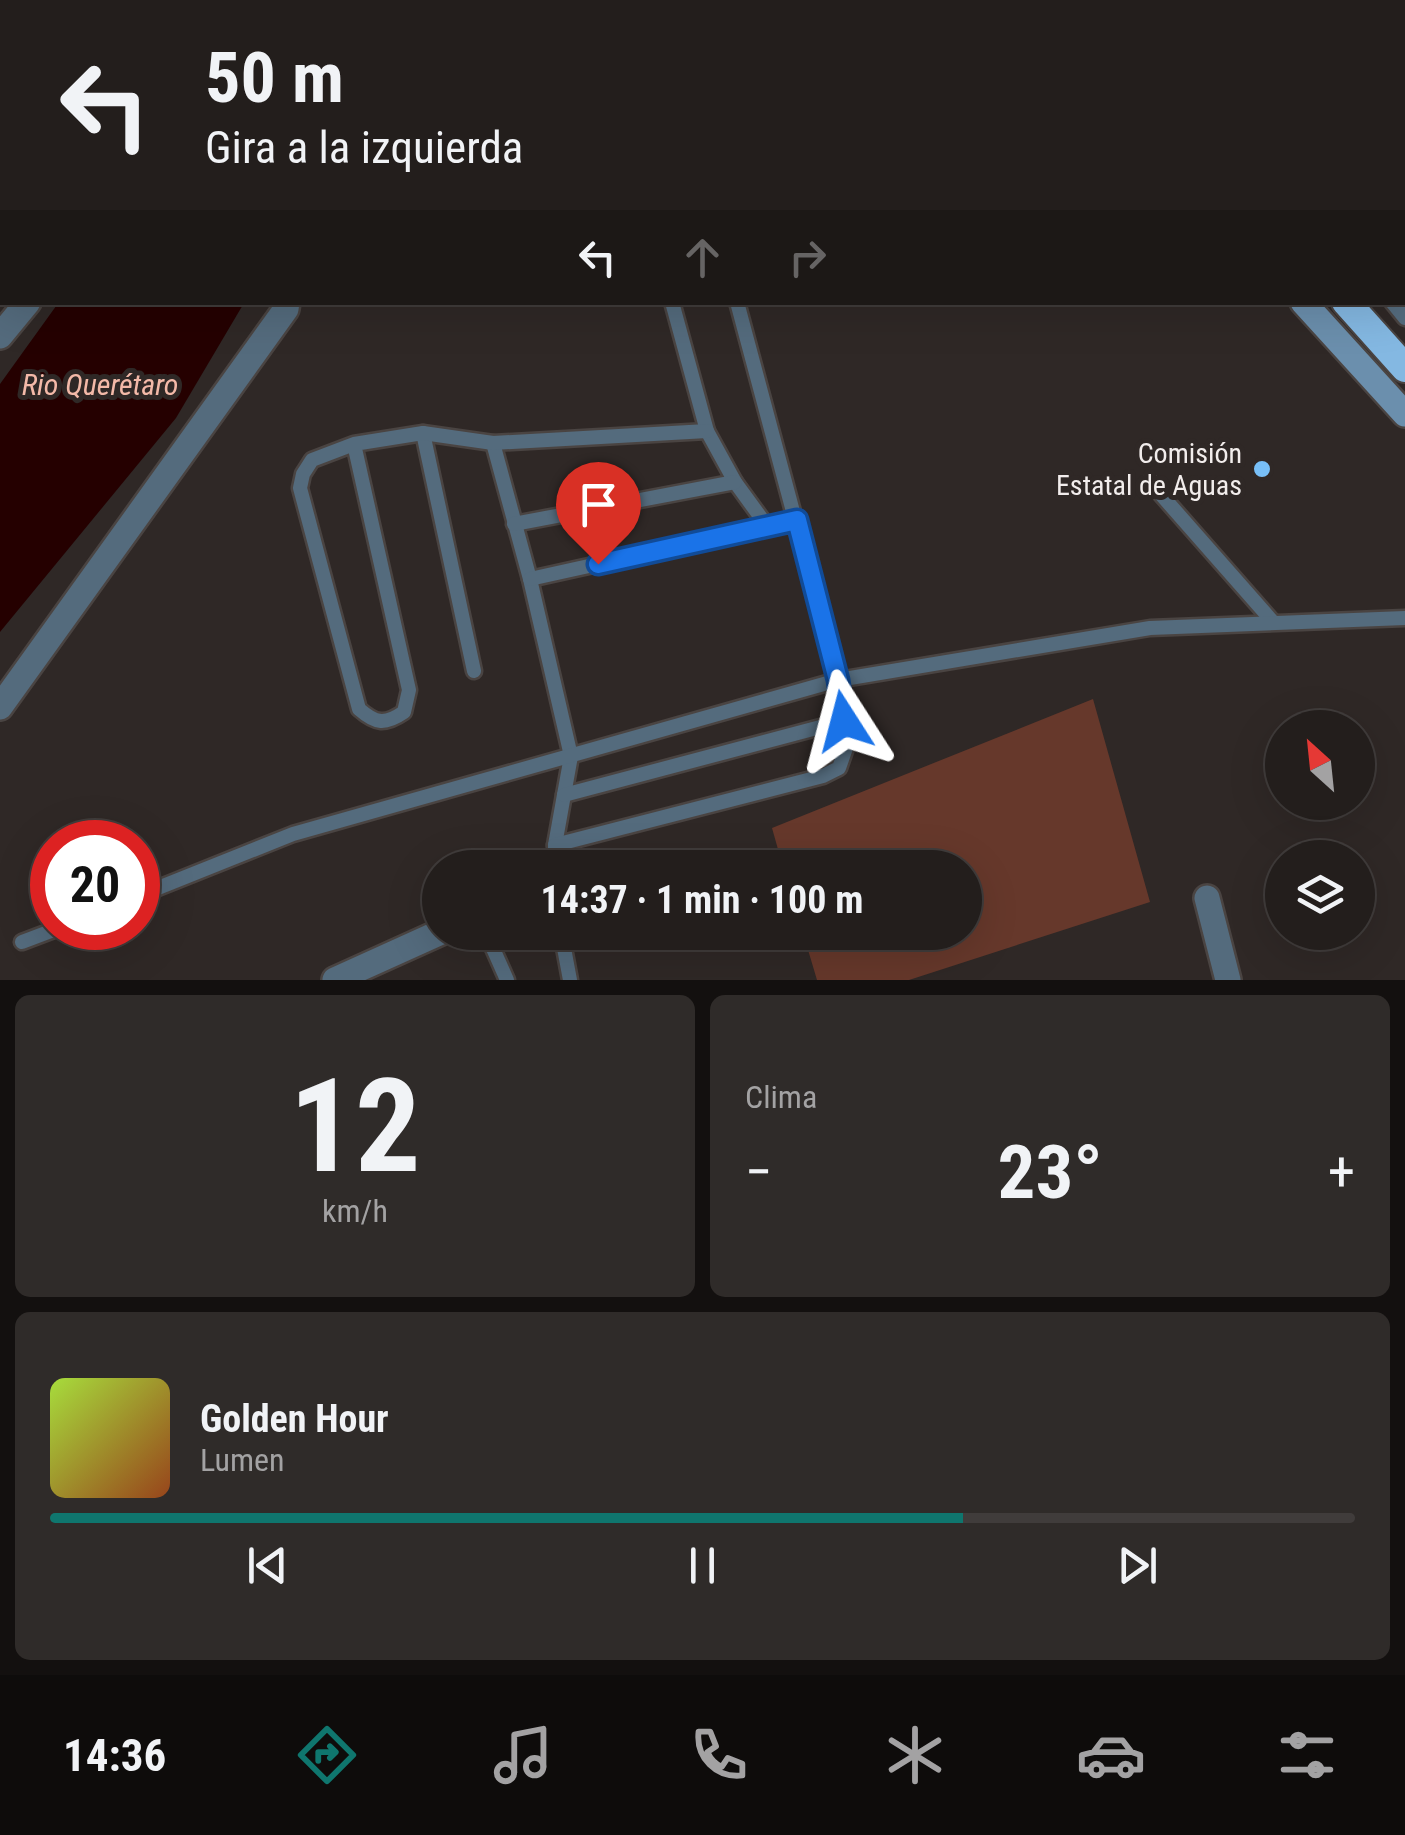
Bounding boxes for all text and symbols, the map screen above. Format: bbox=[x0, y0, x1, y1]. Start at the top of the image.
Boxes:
text: 50 m bbox=[205, 37, 344, 119]
icon: left bbox=[40, 40, 170, 170]
text: Gira a la izquierda bbox=[205, 121, 523, 174]
icon: left bbox=[570, 230, 625, 285]
icon: ahead bbox=[675, 230, 730, 285]
icon: right bbox=[780, 230, 835, 285]
water label: Rio Querétaro bbox=[22, 367, 178, 402]
place label: Comisión Estatal de Aguas bbox=[1056, 437, 1242, 502]
marker: Comisión Estatal de Aguas bbox=[1251, 458, 1273, 480]
pin bbox=[556, 462, 641, 565]
icon: arrive bbox=[571, 477, 626, 532]
position arrow bbox=[792, 669, 896, 773]
north arrow bbox=[1265, 710, 1375, 820]
map controls bbox=[1265, 710, 1375, 950]
speed limit sign: 20 bbox=[30, 820, 160, 950]
button: layers bbox=[1265, 840, 1375, 950]
text: 14:37 · 1 min · 100 m bbox=[541, 878, 863, 922]
text: 12 bbox=[289, 1050, 421, 1203]
text: Clima bbox=[745, 1078, 817, 1116]
text: 23° bbox=[998, 1128, 1103, 1216]
text: − bbox=[745, 1140, 773, 1204]
text: + bbox=[1328, 1140, 1355, 1204]
text: km/h bbox=[322, 1192, 388, 1230]
text: Golden Hour bbox=[200, 1397, 389, 1441]
text: Lumen bbox=[200, 1441, 285, 1479]
icon: previous bbox=[240, 1538, 295, 1593]
icon: pause bbox=[675, 1538, 730, 1593]
icon: next bbox=[1110, 1538, 1165, 1593]
icon: directions bbox=[292, 1720, 362, 1790]
icon: music bbox=[488, 1720, 558, 1790]
icon: phone bbox=[684, 1720, 754, 1790]
icon: climate bbox=[880, 1720, 950, 1790]
icon: car bbox=[1076, 1720, 1146, 1790]
icon: filters bbox=[1272, 1720, 1342, 1790]
text: 14:36 bbox=[63, 1729, 166, 1782]

